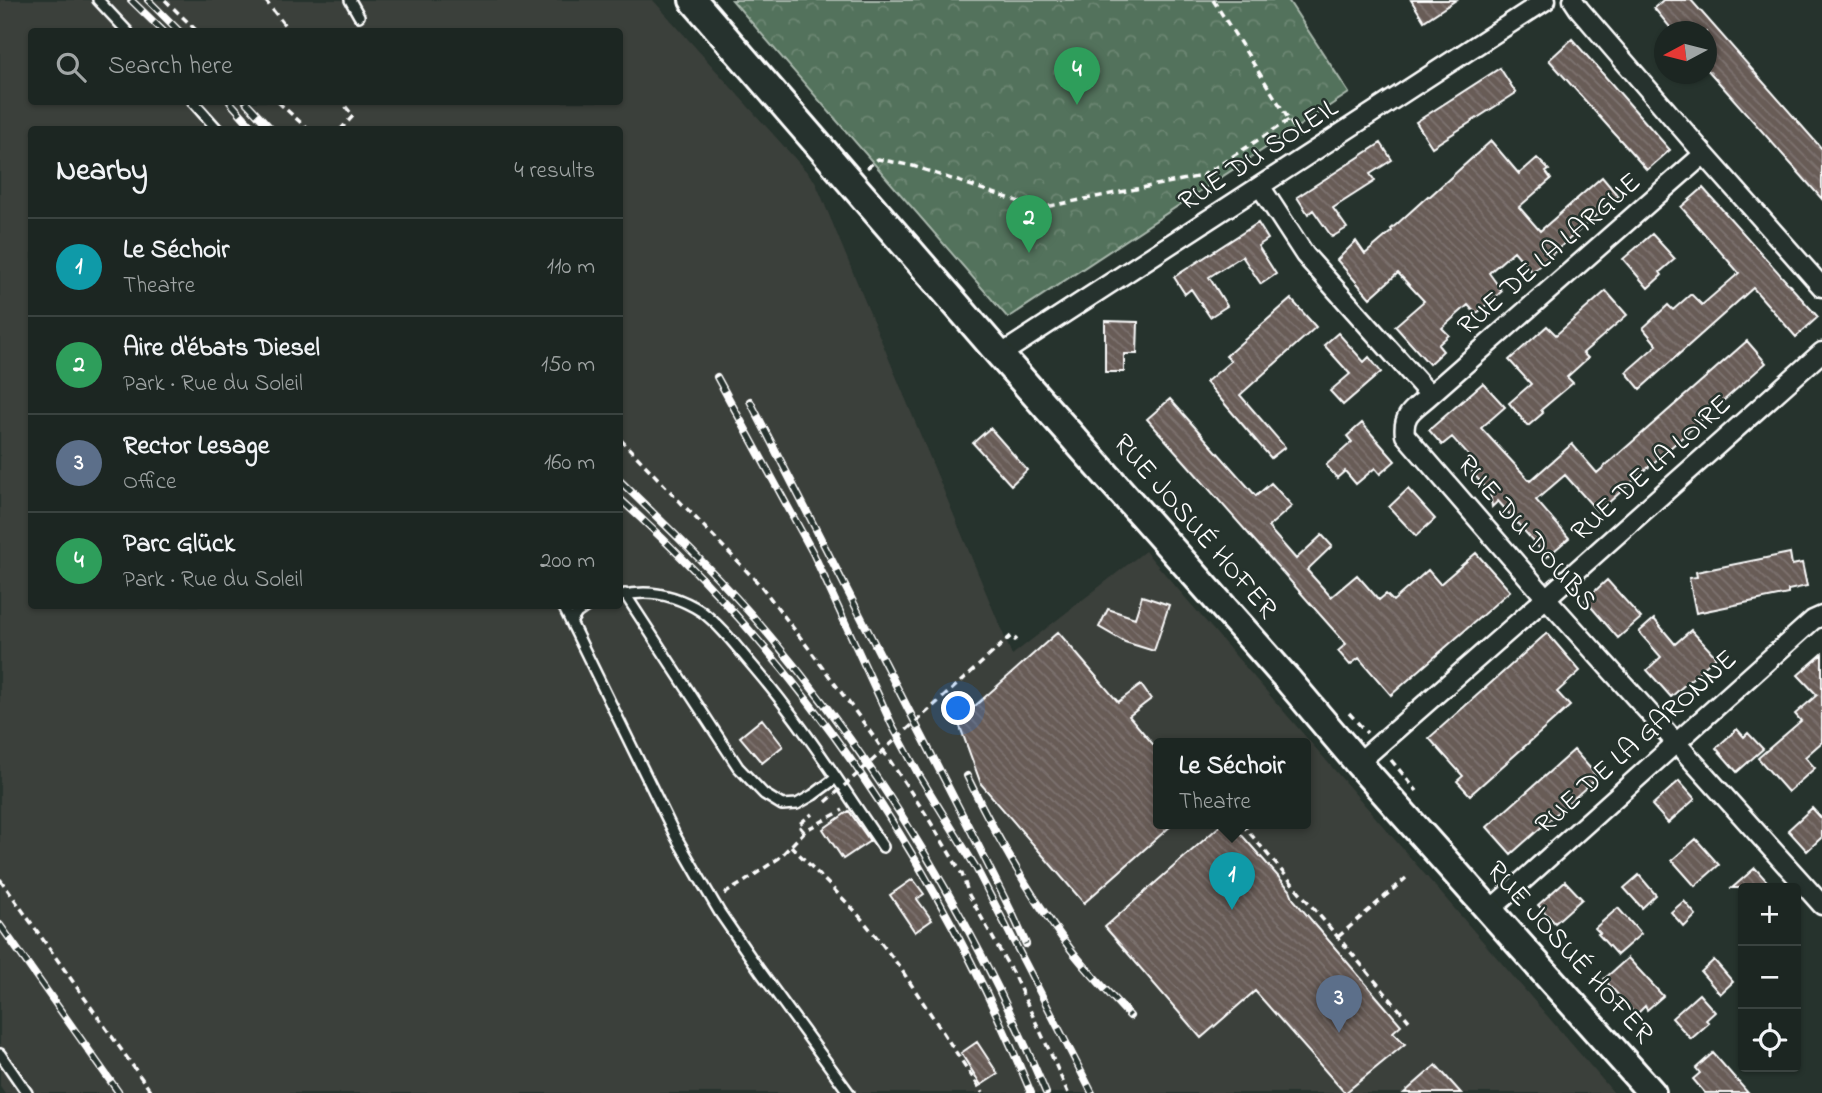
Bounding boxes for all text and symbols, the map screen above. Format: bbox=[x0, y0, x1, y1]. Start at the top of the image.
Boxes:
north arrow bbox=[1654, 21, 1717, 84]
search box bbox=[28, 28, 623, 105]
pin: 4 bbox=[1054, 47, 1100, 105]
icon: search bbox=[52, 48, 90, 86]
text: Search here bbox=[108, 48, 233, 86]
street label: RUE DU SOLEIL bbox=[1171, 89, 1347, 223]
text: Nearby bbox=[56, 150, 148, 194]
text: 4 results bbox=[514, 155, 595, 188]
street label: RUE DE LA LARGUE bbox=[1449, 163, 1651, 347]
pin: 2 bbox=[1006, 195, 1052, 253]
text: Le Séchoir bbox=[123, 232, 229, 270]
text: 1 bbox=[75, 251, 83, 284]
text: 110 m bbox=[547, 251, 595, 284]
text: Theatre bbox=[123, 270, 195, 303]
text: Aire d'ébats Diesel bbox=[123, 330, 320, 368]
text: 2 bbox=[73, 349, 85, 382]
text: 150 m bbox=[541, 349, 595, 382]
text: Park · Rue du Soleil bbox=[123, 368, 303, 401]
street label: RUE DE LA LOIRE bbox=[1562, 385, 1742, 553]
street label: RUE JOSUÉ HOFER bbox=[1102, 425, 1286, 629]
text: Rector Lesage bbox=[123, 428, 269, 466]
text: 3 bbox=[74, 447, 84, 480]
text: 160 m bbox=[544, 447, 595, 480]
street label: RUE DU DOUBS bbox=[1446, 447, 1606, 621]
text: Office bbox=[123, 466, 176, 499]
text: Parc Glück bbox=[123, 526, 235, 564]
text: 4 bbox=[74, 545, 84, 578]
text: 200 m bbox=[540, 545, 595, 578]
text: Park · Rue du Soleil bbox=[123, 564, 303, 597]
street label: RUE DE LA GARONNE bbox=[1527, 641, 1747, 845]
your location bbox=[941, 691, 975, 725]
popup bbox=[1153, 738, 1311, 829]
text: Le Séchoir bbox=[1179, 748, 1285, 786]
text: Theatre bbox=[1179, 786, 1251, 819]
pin: 1 bbox=[1209, 852, 1255, 910]
street label: RUE JOSUÉ HOFER bbox=[1476, 852, 1663, 1054]
map controls bbox=[1738, 883, 1801, 1072]
button: + bbox=[1738, 883, 1801, 946]
button: − bbox=[1738, 946, 1801, 1009]
pin: 3 bbox=[1316, 975, 1362, 1033]
button: locate bbox=[1738, 1009, 1801, 1072]

